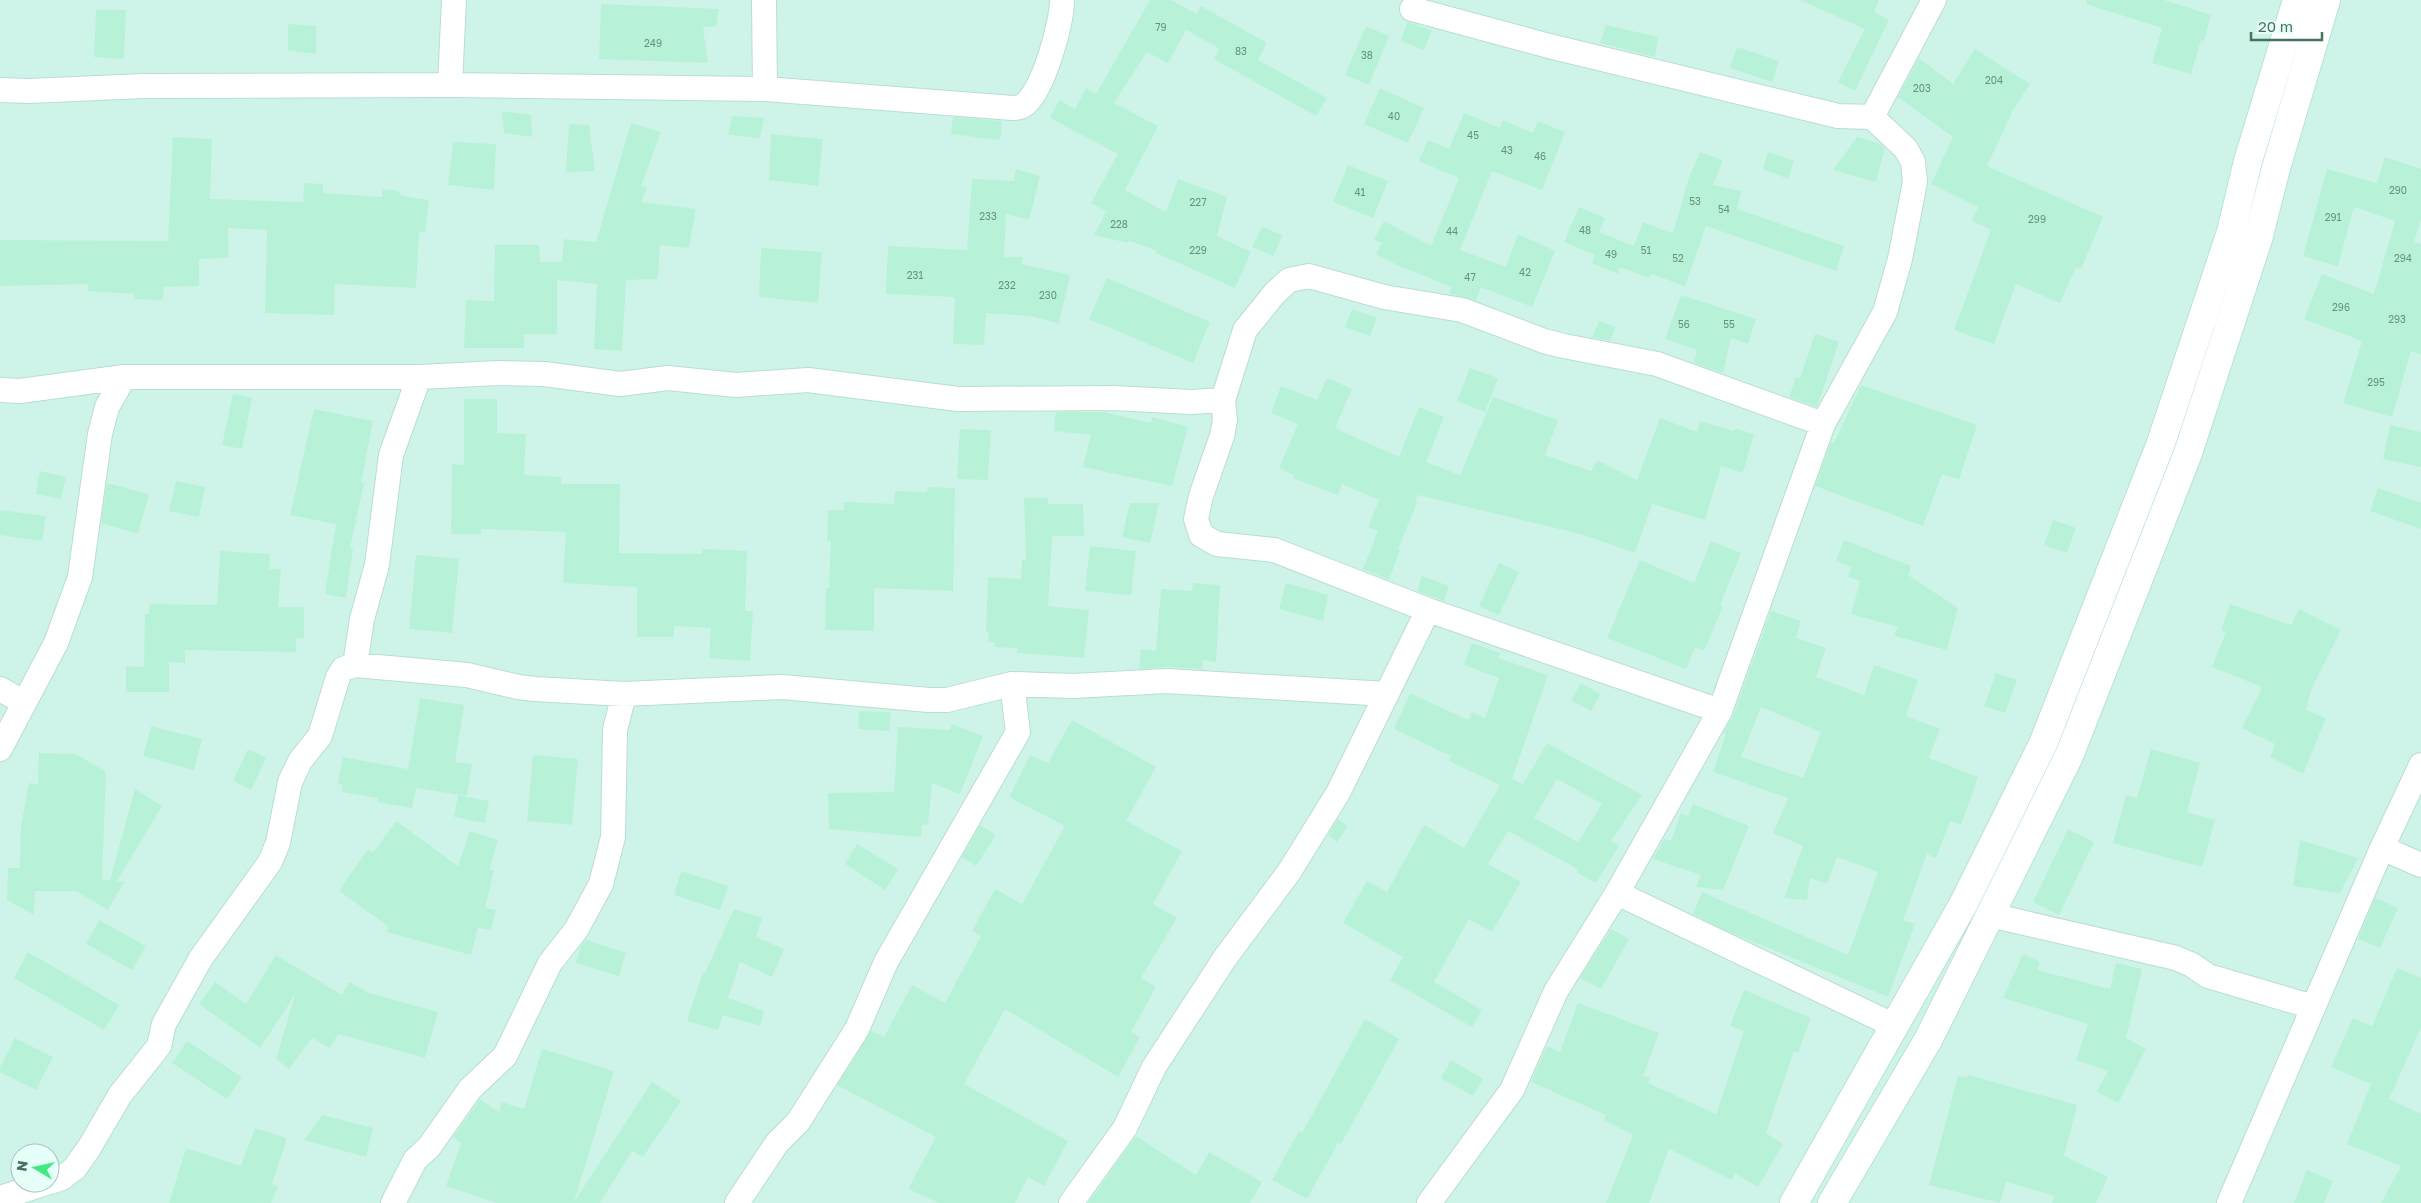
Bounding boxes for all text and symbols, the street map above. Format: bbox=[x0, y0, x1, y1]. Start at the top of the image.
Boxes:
scale bar bbox=[2251, 10, 2322, 42]
text: 20 m bbox=[2258, 17, 2293, 35]
house number: 79 bbox=[1155, 21, 1167, 33]
house number: 249 bbox=[644, 37, 662, 49]
house number: 83 bbox=[1235, 45, 1247, 57]
house number: 38 bbox=[1361, 49, 1373, 61]
house number: 204 bbox=[1985, 74, 2003, 86]
house number: 203 bbox=[1913, 82, 1931, 94]
house number: 40 bbox=[1388, 110, 1400, 122]
house number: 45 bbox=[1467, 129, 1479, 141]
house number: 43 bbox=[1501, 144, 1513, 156]
house number: 46 bbox=[1534, 150, 1546, 162]
house number: 290 bbox=[2389, 184, 2407, 196]
house number: 41 bbox=[1355, 186, 1366, 198]
house number: 53 bbox=[1689, 195, 1701, 207]
house number: 227 bbox=[1190, 196, 1206, 208]
house number: 54 bbox=[1718, 203, 1730, 215]
house number: 233 bbox=[979, 210, 997, 222]
house number: 291 bbox=[2325, 211, 2341, 223]
house number: 299 bbox=[2028, 213, 2046, 225]
house number: 228 bbox=[1110, 218, 1128, 230]
house number: 48 bbox=[1579, 224, 1591, 236]
house number: 44 bbox=[1446, 225, 1458, 237]
house number: 229 bbox=[1189, 244, 1207, 256]
house number: 51 bbox=[1641, 244, 1651, 256]
house number: 49 bbox=[1605, 248, 1617, 260]
house number: 52 bbox=[1672, 252, 1684, 264]
house number: 294 bbox=[2394, 252, 2412, 264]
house number: 42 bbox=[1519, 266, 1531, 278]
house number: 231 bbox=[907, 269, 923, 281]
house number: 47 bbox=[1464, 271, 1476, 283]
house number: 232 bbox=[998, 279, 1016, 291]
house number: 230 bbox=[1039, 289, 1057, 301]
house number: 296 bbox=[2332, 301, 2350, 313]
house number: 293 bbox=[2388, 313, 2406, 325]
house number: 56 bbox=[1678, 318, 1690, 330]
house number: 55 bbox=[1723, 318, 1735, 330]
house number: 295 bbox=[2367, 376, 2385, 388]
north arrow bbox=[10, 1143, 60, 1193]
text: N bbox=[12, 1159, 31, 1172]

